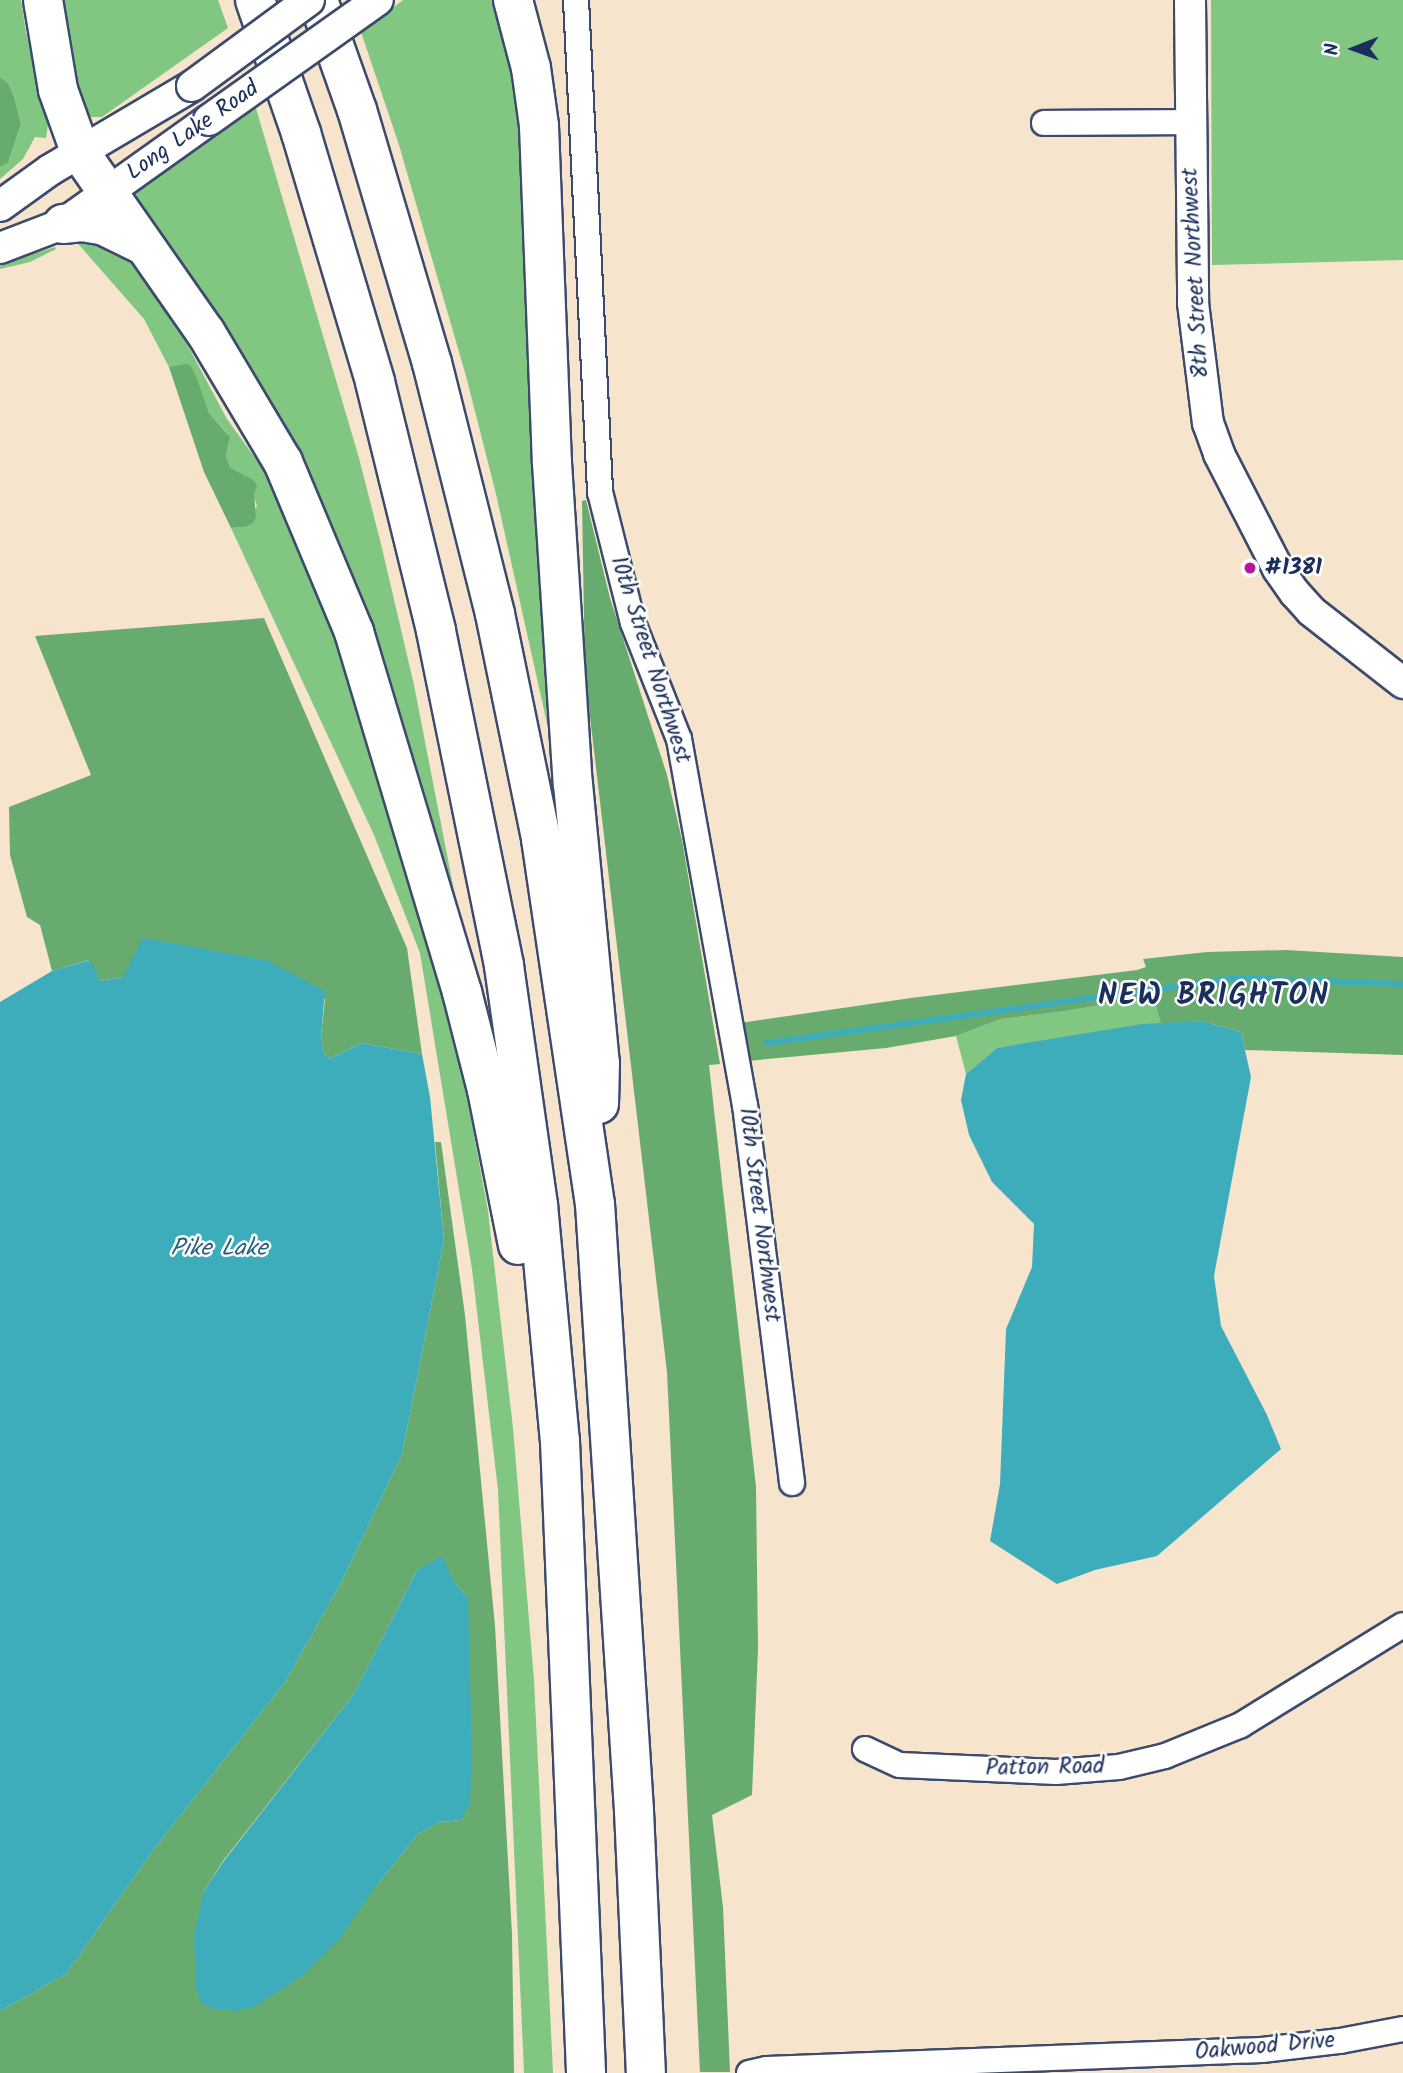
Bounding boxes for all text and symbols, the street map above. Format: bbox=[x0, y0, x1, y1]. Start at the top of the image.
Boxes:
north arrow bbox=[1319, 14, 1389, 84]
text: N bbox=[1318, 43, 1348, 56]
street label: Long Lake Road bbox=[122, 75, 264, 187]
street label: 8th Street Northwest bbox=[1177, 167, 1215, 379]
street label: 10th Street Northwest bbox=[603, 553, 697, 767]
place label: #1381 bbox=[1264, 554, 1322, 582]
marker: #1381 bbox=[1242, 560, 1258, 576]
district label: NEW BRIGHTON bbox=[1100, 978, 1328, 1014]
street label: 10th Street Northwest bbox=[732, 1106, 786, 1324]
water label: Pike Lake bbox=[171, 1235, 267, 1263]
street label: Patton Road bbox=[985, 1753, 1105, 1783]
street label: Oakwood Drive bbox=[1194, 2027, 1336, 2067]

